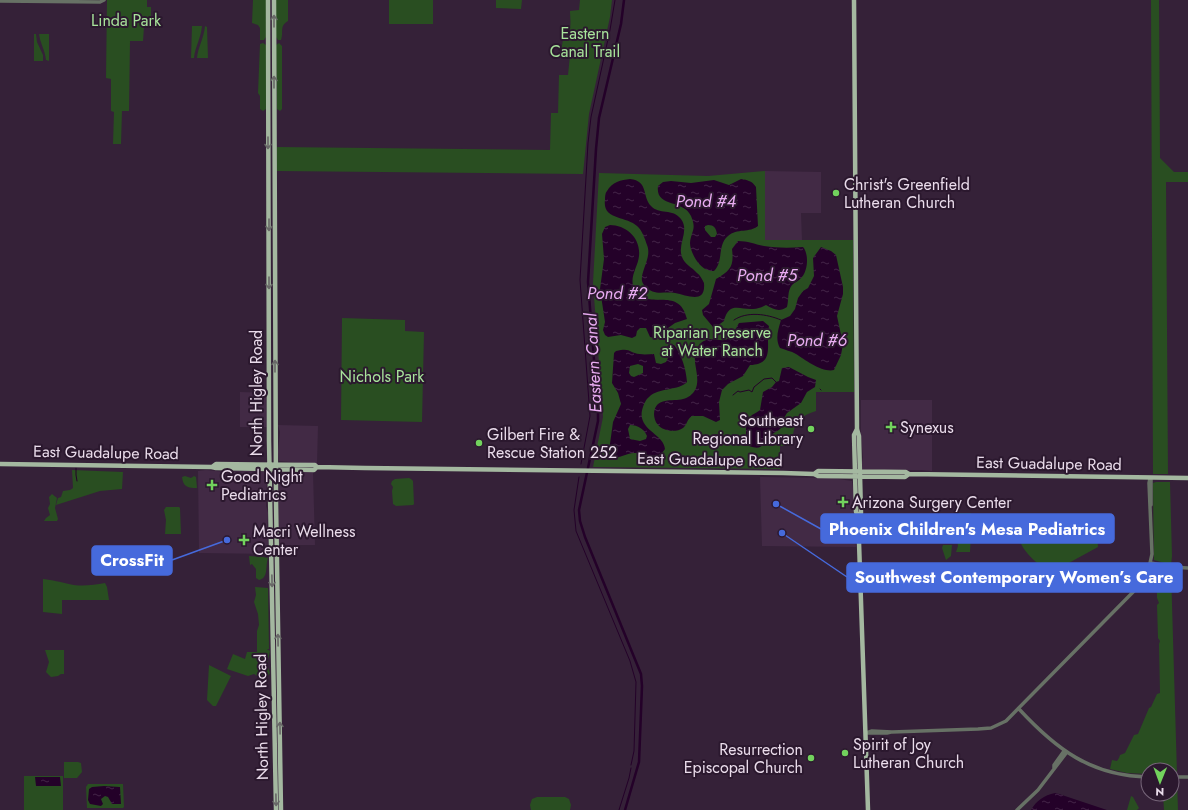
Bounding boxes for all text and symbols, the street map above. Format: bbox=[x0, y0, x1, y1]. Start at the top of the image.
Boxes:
park label: Linda Park bbox=[91, 9, 162, 32]
one-way arrow bbox=[270, 15, 278, 28]
park label: Eastern Canal Trail bbox=[550, 22, 620, 63]
one-way arrow bbox=[270, 76, 278, 89]
one-way arrow bbox=[264, 136, 272, 149]
place label: Christ's Greenfield Lutheran Church bbox=[844, 173, 970, 214]
marker: Christ's Greenfield Lutheran Church bbox=[831, 188, 841, 198]
water label: Pond #4 bbox=[676, 189, 737, 213]
one-way arrow bbox=[265, 218, 273, 231]
water label: Pond #5 bbox=[737, 263, 799, 287]
one-way arrow bbox=[265, 276, 273, 289]
water label: Pond #2 bbox=[587, 281, 648, 305]
water label: Eastern Canal bbox=[578, 311, 608, 413]
park label: Riparian Preserve at Water Ranch bbox=[653, 321, 771, 362]
water label: Pond #6 bbox=[787, 328, 848, 352]
street label: North Higley Road bbox=[245, 330, 268, 456]
one-way arrow bbox=[271, 360, 279, 373]
park label: Nichols Park bbox=[340, 365, 425, 388]
place label: Southeast Regional Library bbox=[693, 409, 804, 450]
place label: Synexus bbox=[900, 416, 954, 439]
marker: Synexus bbox=[885, 421, 897, 433]
place label: Gilbert Fire & Rescue Station 252 bbox=[487, 423, 617, 464]
marker: Southeast Regional Library bbox=[806, 424, 816, 434]
marker: Gilbert Fire & Rescue Station 252 bbox=[474, 438, 484, 448]
street label: East Guadalupe Road bbox=[33, 440, 179, 465]
street label: East Guadalupe Road bbox=[637, 447, 783, 472]
street label: East Guadalupe Road bbox=[976, 451, 1122, 476]
place label: Good Night Pediatrics bbox=[221, 465, 303, 506]
marker: Good Night Pediatrics bbox=[206, 479, 218, 491]
place label: Arizona Surgery Center bbox=[852, 491, 1012, 514]
marker: Arizona Surgery Center bbox=[837, 496, 849, 508]
callout: Phoenix Children's Mesa Pediatrics bbox=[821, 514, 1114, 543]
text: Phoenix Children's Mesa Pediatrics bbox=[829, 517, 1105, 541]
place label: Macri Wellness Center bbox=[253, 520, 355, 561]
marker: Macri Wellness Center bbox=[238, 534, 250, 546]
callout: CrossFit bbox=[92, 546, 172, 575]
text: CrossFit bbox=[100, 548, 164, 572]
callout: Southwest Contemporary Women’s Care bbox=[847, 563, 1182, 592]
text: Southwest Contemporary Women’s Care bbox=[854, 565, 1174, 589]
one-way arrow bbox=[268, 574, 275, 587]
one-way arrow bbox=[274, 634, 282, 647]
street label: North Higley Road bbox=[249, 654, 274, 780]
one-way arrow bbox=[276, 722, 284, 735]
place label: Spirit of Joy Lutheran Church bbox=[853, 733, 964, 774]
place label: Resurrection Episcopal Church bbox=[684, 738, 803, 779]
marker: Spirit of Joy Lutheran Church bbox=[840, 748, 850, 758]
marker: Resurrection Episcopal Church bbox=[806, 753, 816, 763]
north arrow bbox=[1140, 762, 1180, 802]
text: N bbox=[1155, 784, 1164, 800]
one-way arrow bbox=[272, 793, 279, 806]

